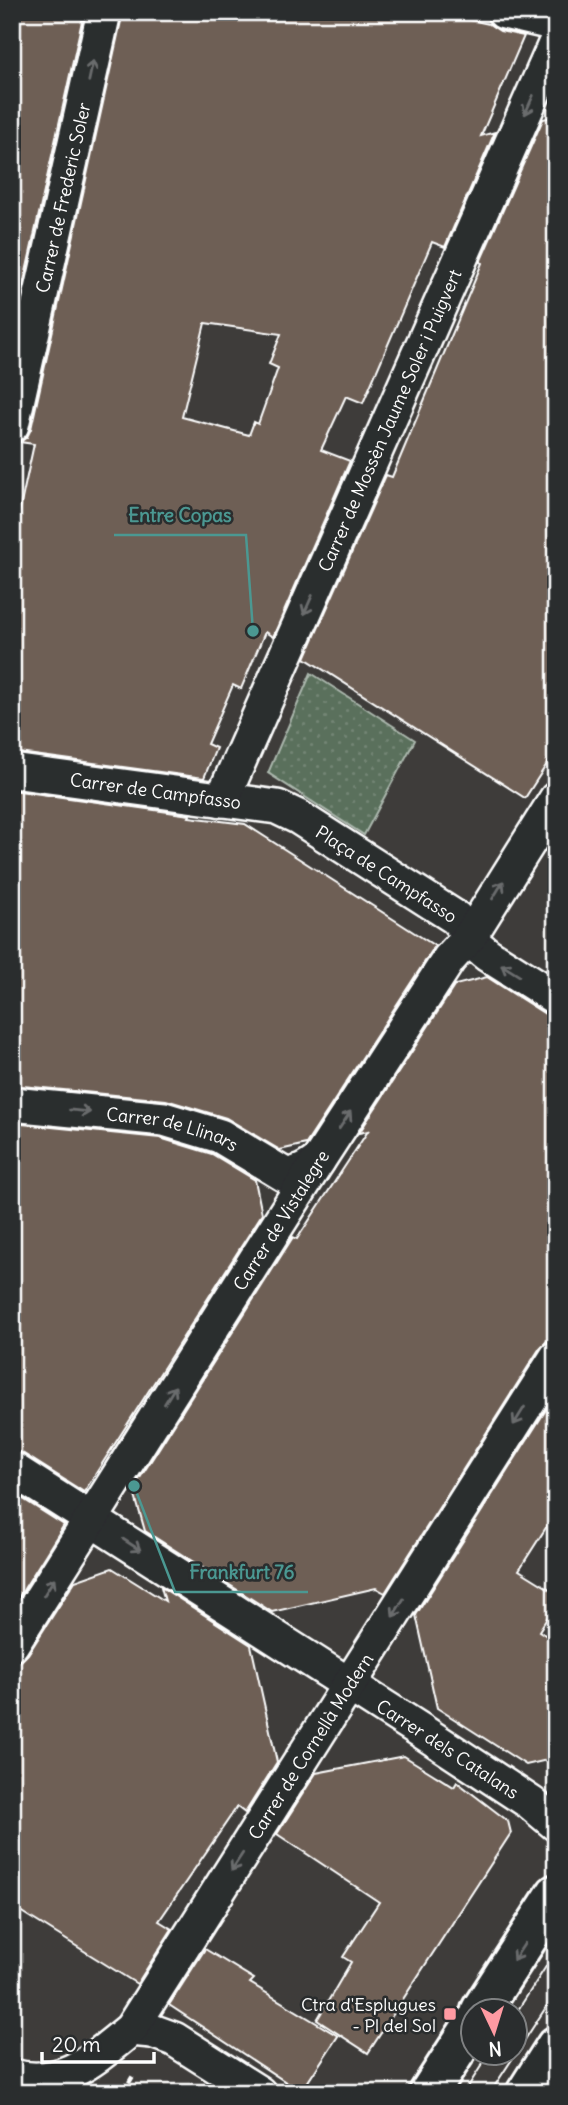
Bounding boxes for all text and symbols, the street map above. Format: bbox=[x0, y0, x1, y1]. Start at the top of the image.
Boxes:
one-way arrow bbox=[84, 60, 98, 83]
one-way arrow bbox=[521, 94, 534, 115]
street label: Carrer de Frederic Soler bbox=[30, 100, 95, 295]
street label: Carrer de Mossèn Jaume Soler i Puigvert bbox=[313, 265, 466, 575]
callout: Entre Copas bbox=[114, 495, 246, 535]
text: Entre Copas bbox=[128, 503, 232, 527]
one-way arrow bbox=[301, 593, 314, 615]
street label: Carrer de Campfasso bbox=[69, 768, 243, 814]
street label: Plaça de Campfasso bbox=[312, 820, 462, 927]
one-way arrow bbox=[492, 881, 506, 901]
one-way arrow bbox=[501, 962, 521, 976]
street label: Carrer de Llinars bbox=[105, 1102, 243, 1156]
one-way arrow bbox=[68, 1105, 91, 1118]
one-way arrow bbox=[338, 1111, 352, 1130]
street label: Carrer de Vistalegre bbox=[228, 1145, 334, 1295]
one-way arrow bbox=[164, 1385, 178, 1405]
one-way arrow bbox=[512, 1405, 526, 1425]
one-way arrow bbox=[121, 1539, 141, 1553]
callout: Frankfurt 76 bbox=[175, 1552, 308, 1592]
text: Frankfurt 76 bbox=[189, 1560, 295, 1584]
one-way arrow bbox=[42, 1577, 56, 1597]
one-way arrow bbox=[391, 1598, 405, 1618]
street label: Carrer de Cornellà Modern bbox=[243, 1648, 378, 1844]
street label: Carrer dels Catalans bbox=[372, 1694, 524, 1804]
one-way arrow bbox=[230, 1852, 244, 1872]
one-way arrow bbox=[512, 1941, 526, 1961]
place label: Ctra d'Esplugues - Pl del Sol bbox=[301, 1993, 436, 2037]
north arrow bbox=[460, 1996, 530, 2066]
marker: Ctra d'Esplugues - Pl del Sol bbox=[442, 2006, 458, 2022]
scale bar bbox=[42, 2021, 154, 2065]
text: 20 m bbox=[52, 2031, 101, 2058]
text: N bbox=[488, 2037, 503, 2061]

